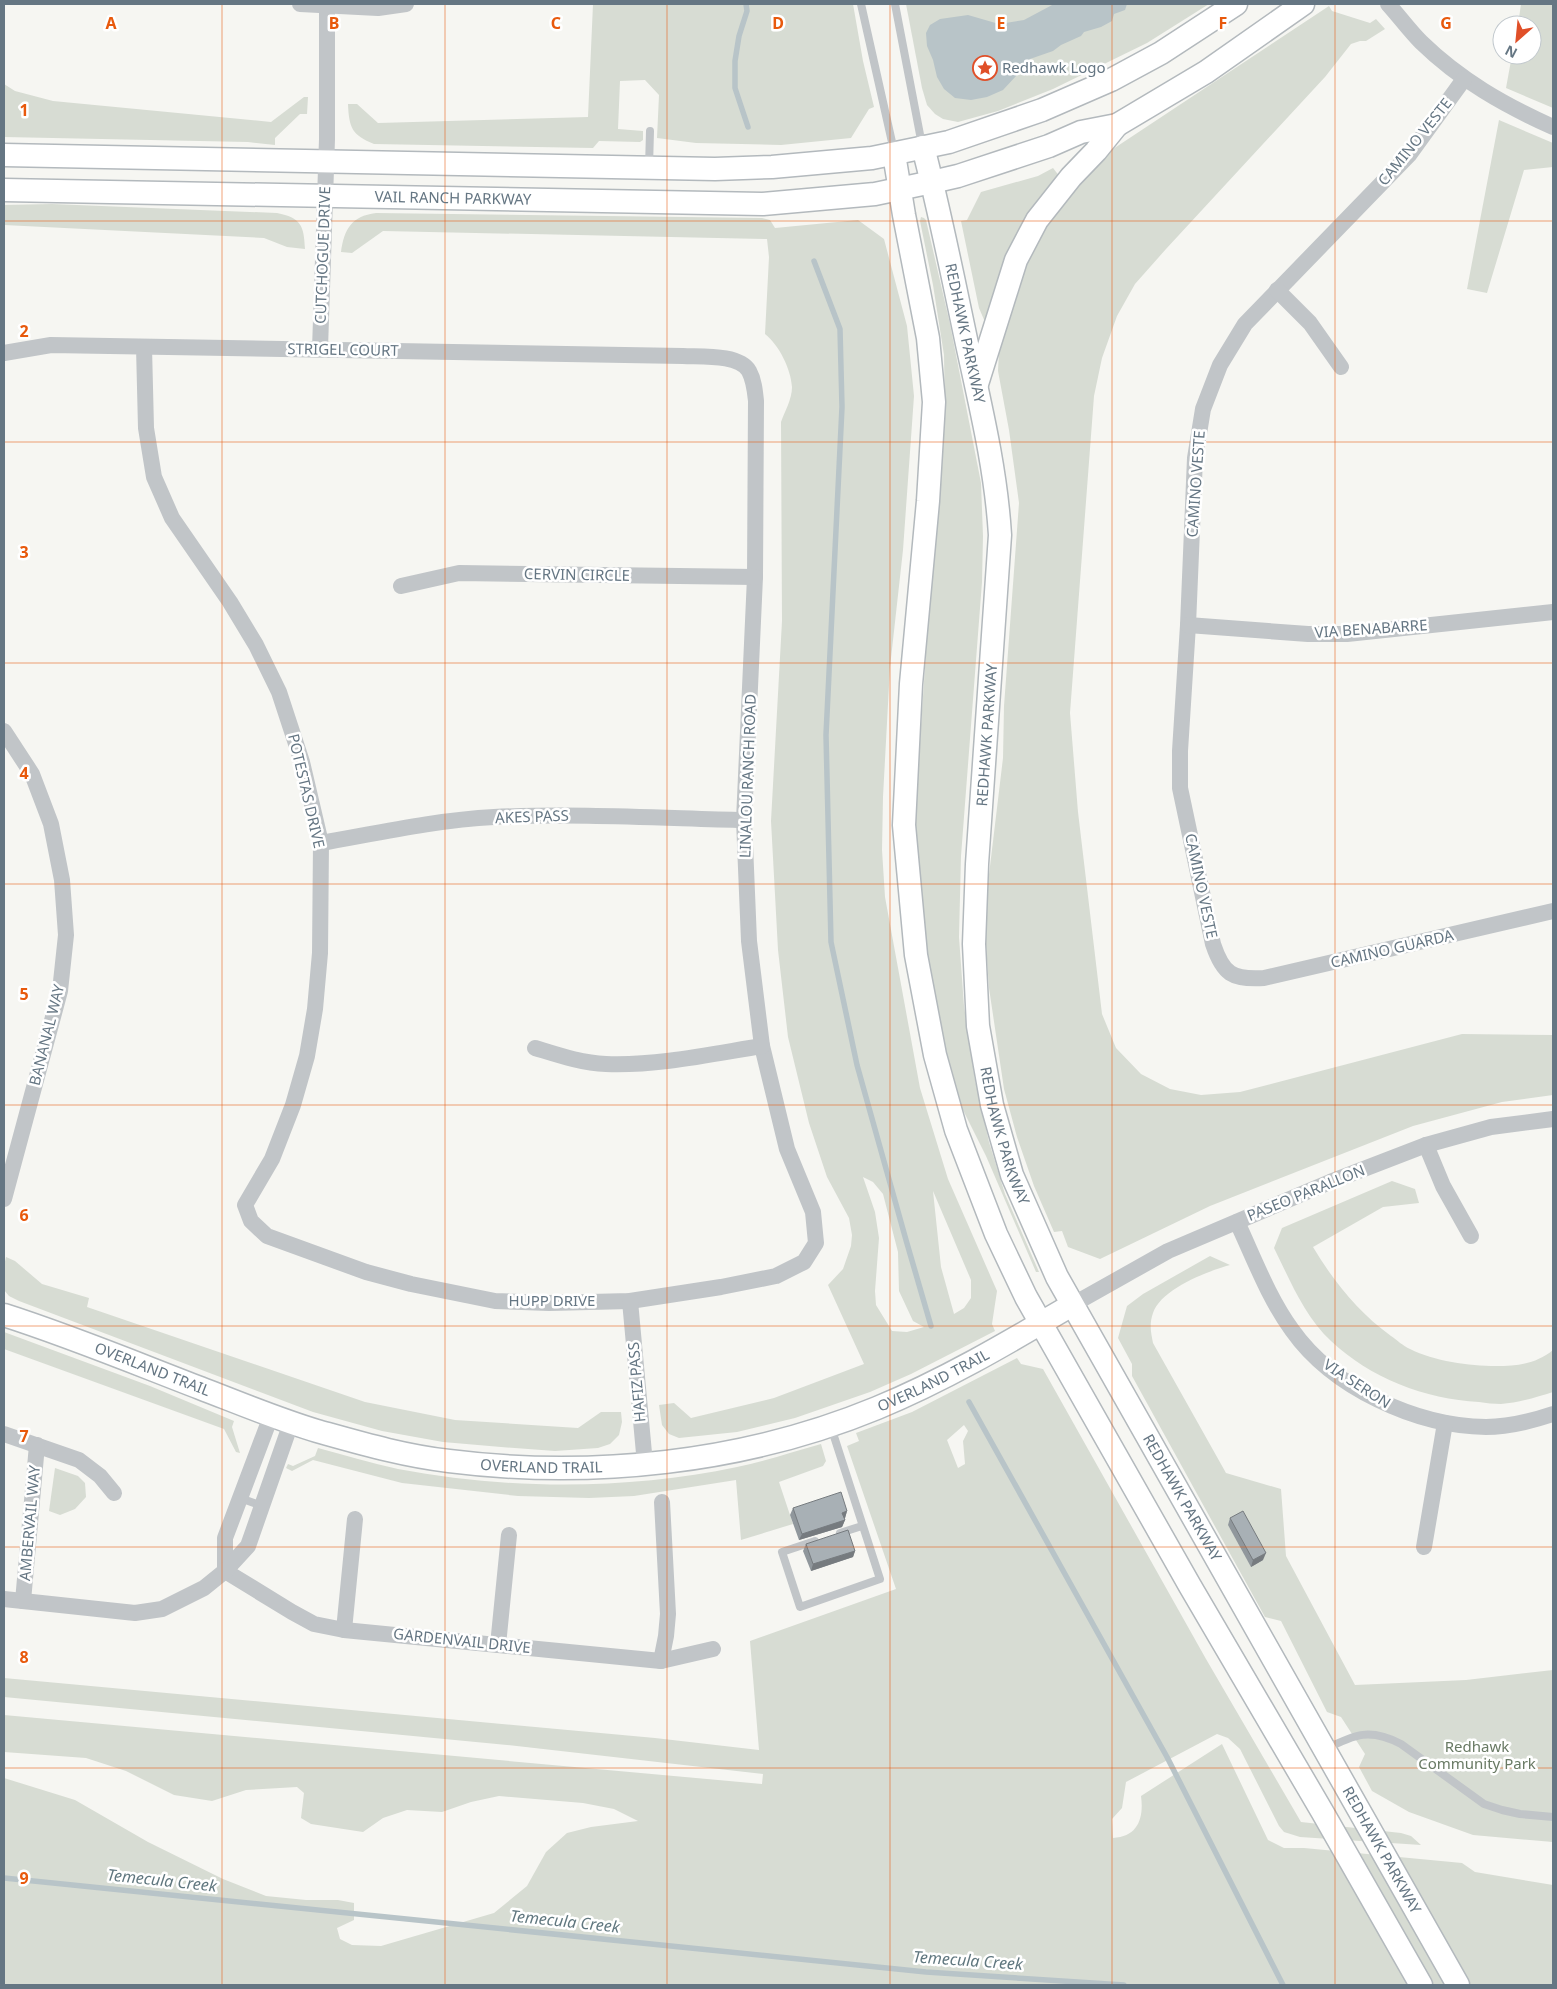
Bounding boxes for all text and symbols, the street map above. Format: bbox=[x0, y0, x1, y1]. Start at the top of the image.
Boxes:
text: A bbox=[105, 12, 117, 34]
text: B bbox=[329, 12, 339, 34]
text: C bbox=[551, 12, 561, 34]
text: D bbox=[772, 12, 784, 34]
text: E bbox=[997, 12, 1006, 34]
text: F bbox=[1219, 12, 1227, 34]
text: G bbox=[1440, 12, 1452, 34]
north arrow bbox=[1492, 15, 1542, 65]
text: N bbox=[1501, 41, 1520, 63]
place icon: Redhawk Logo bbox=[972, 55, 998, 81]
place label: Redhawk Logo bbox=[1002, 57, 1106, 77]
street label: CAMINO VESTE bbox=[1373, 93, 1456, 189]
text: 1 bbox=[19, 99, 29, 121]
street label: CUTCHOGUE DRIVE bbox=[310, 186, 334, 324]
street label: VAIL RANCH PARKWAY bbox=[374, 186, 532, 209]
street label: REDHAWK PARKWAY bbox=[941, 261, 991, 406]
text: 2 bbox=[19, 320, 29, 342]
street label: STRIGEL COURT bbox=[287, 338, 400, 360]
street label: CAMINO VESTE bbox=[1181, 430, 1209, 538]
text: 3 bbox=[19, 541, 29, 563]
street label: CERVIN CIRCLE bbox=[524, 563, 630, 585]
street label: VIA BENABARRE bbox=[1314, 614, 1428, 642]
street label: REDHAWK PARKWAY bbox=[971, 662, 1001, 807]
street label: LINALOU RANCH ROAD bbox=[734, 694, 760, 858]
street label: POTESTAS DRIVE bbox=[284, 732, 330, 850]
text: 4 bbox=[19, 762, 29, 784]
street label: AKES PASS bbox=[495, 805, 569, 827]
street label: CAMINO VESTE bbox=[1181, 831, 1223, 940]
street label: CAMINO GUARDA bbox=[1328, 924, 1456, 972]
street label: BANANAL WAY bbox=[24, 982, 68, 1087]
text: 5 bbox=[19, 983, 29, 1005]
street label: REDHAWK PARKWAY bbox=[976, 1065, 1035, 1208]
street label: PASEO PARALLON bbox=[1244, 1159, 1368, 1225]
text: 6 bbox=[19, 1204, 29, 1226]
street label: HUPP DRIVE bbox=[509, 1290, 595, 1310]
street label: OVERLAND TRAIL bbox=[92, 1337, 213, 1400]
street label: HAFIZ PASS bbox=[623, 1341, 649, 1423]
street label: OVERLAND TRAIL bbox=[874, 1344, 993, 1416]
street label: VIA SERON bbox=[1320, 1354, 1395, 1412]
text: 7 bbox=[19, 1425, 29, 1447]
street label: REDHAWK PARKWAY bbox=[1139, 1430, 1227, 1565]
street label: OVERLAND TRAIL bbox=[480, 1453, 603, 1477]
street label: AMBERVAIL WAY bbox=[14, 1464, 44, 1582]
street label: GARDENVAIL DRIVE bbox=[392, 1623, 532, 1657]
text: 8 bbox=[19, 1646, 29, 1668]
park label: Redhawk Community Park bbox=[1418, 1736, 1536, 1773]
street label: REDHAWK PARKWAY bbox=[1339, 1782, 1427, 1917]
water label: Temecula Creek bbox=[106, 1863, 219, 1897]
text: 9 bbox=[19, 1867, 29, 1889]
water label: Temecula Creek bbox=[509, 1904, 622, 1938]
water label: Temecula Creek bbox=[912, 1945, 1025, 1975]

